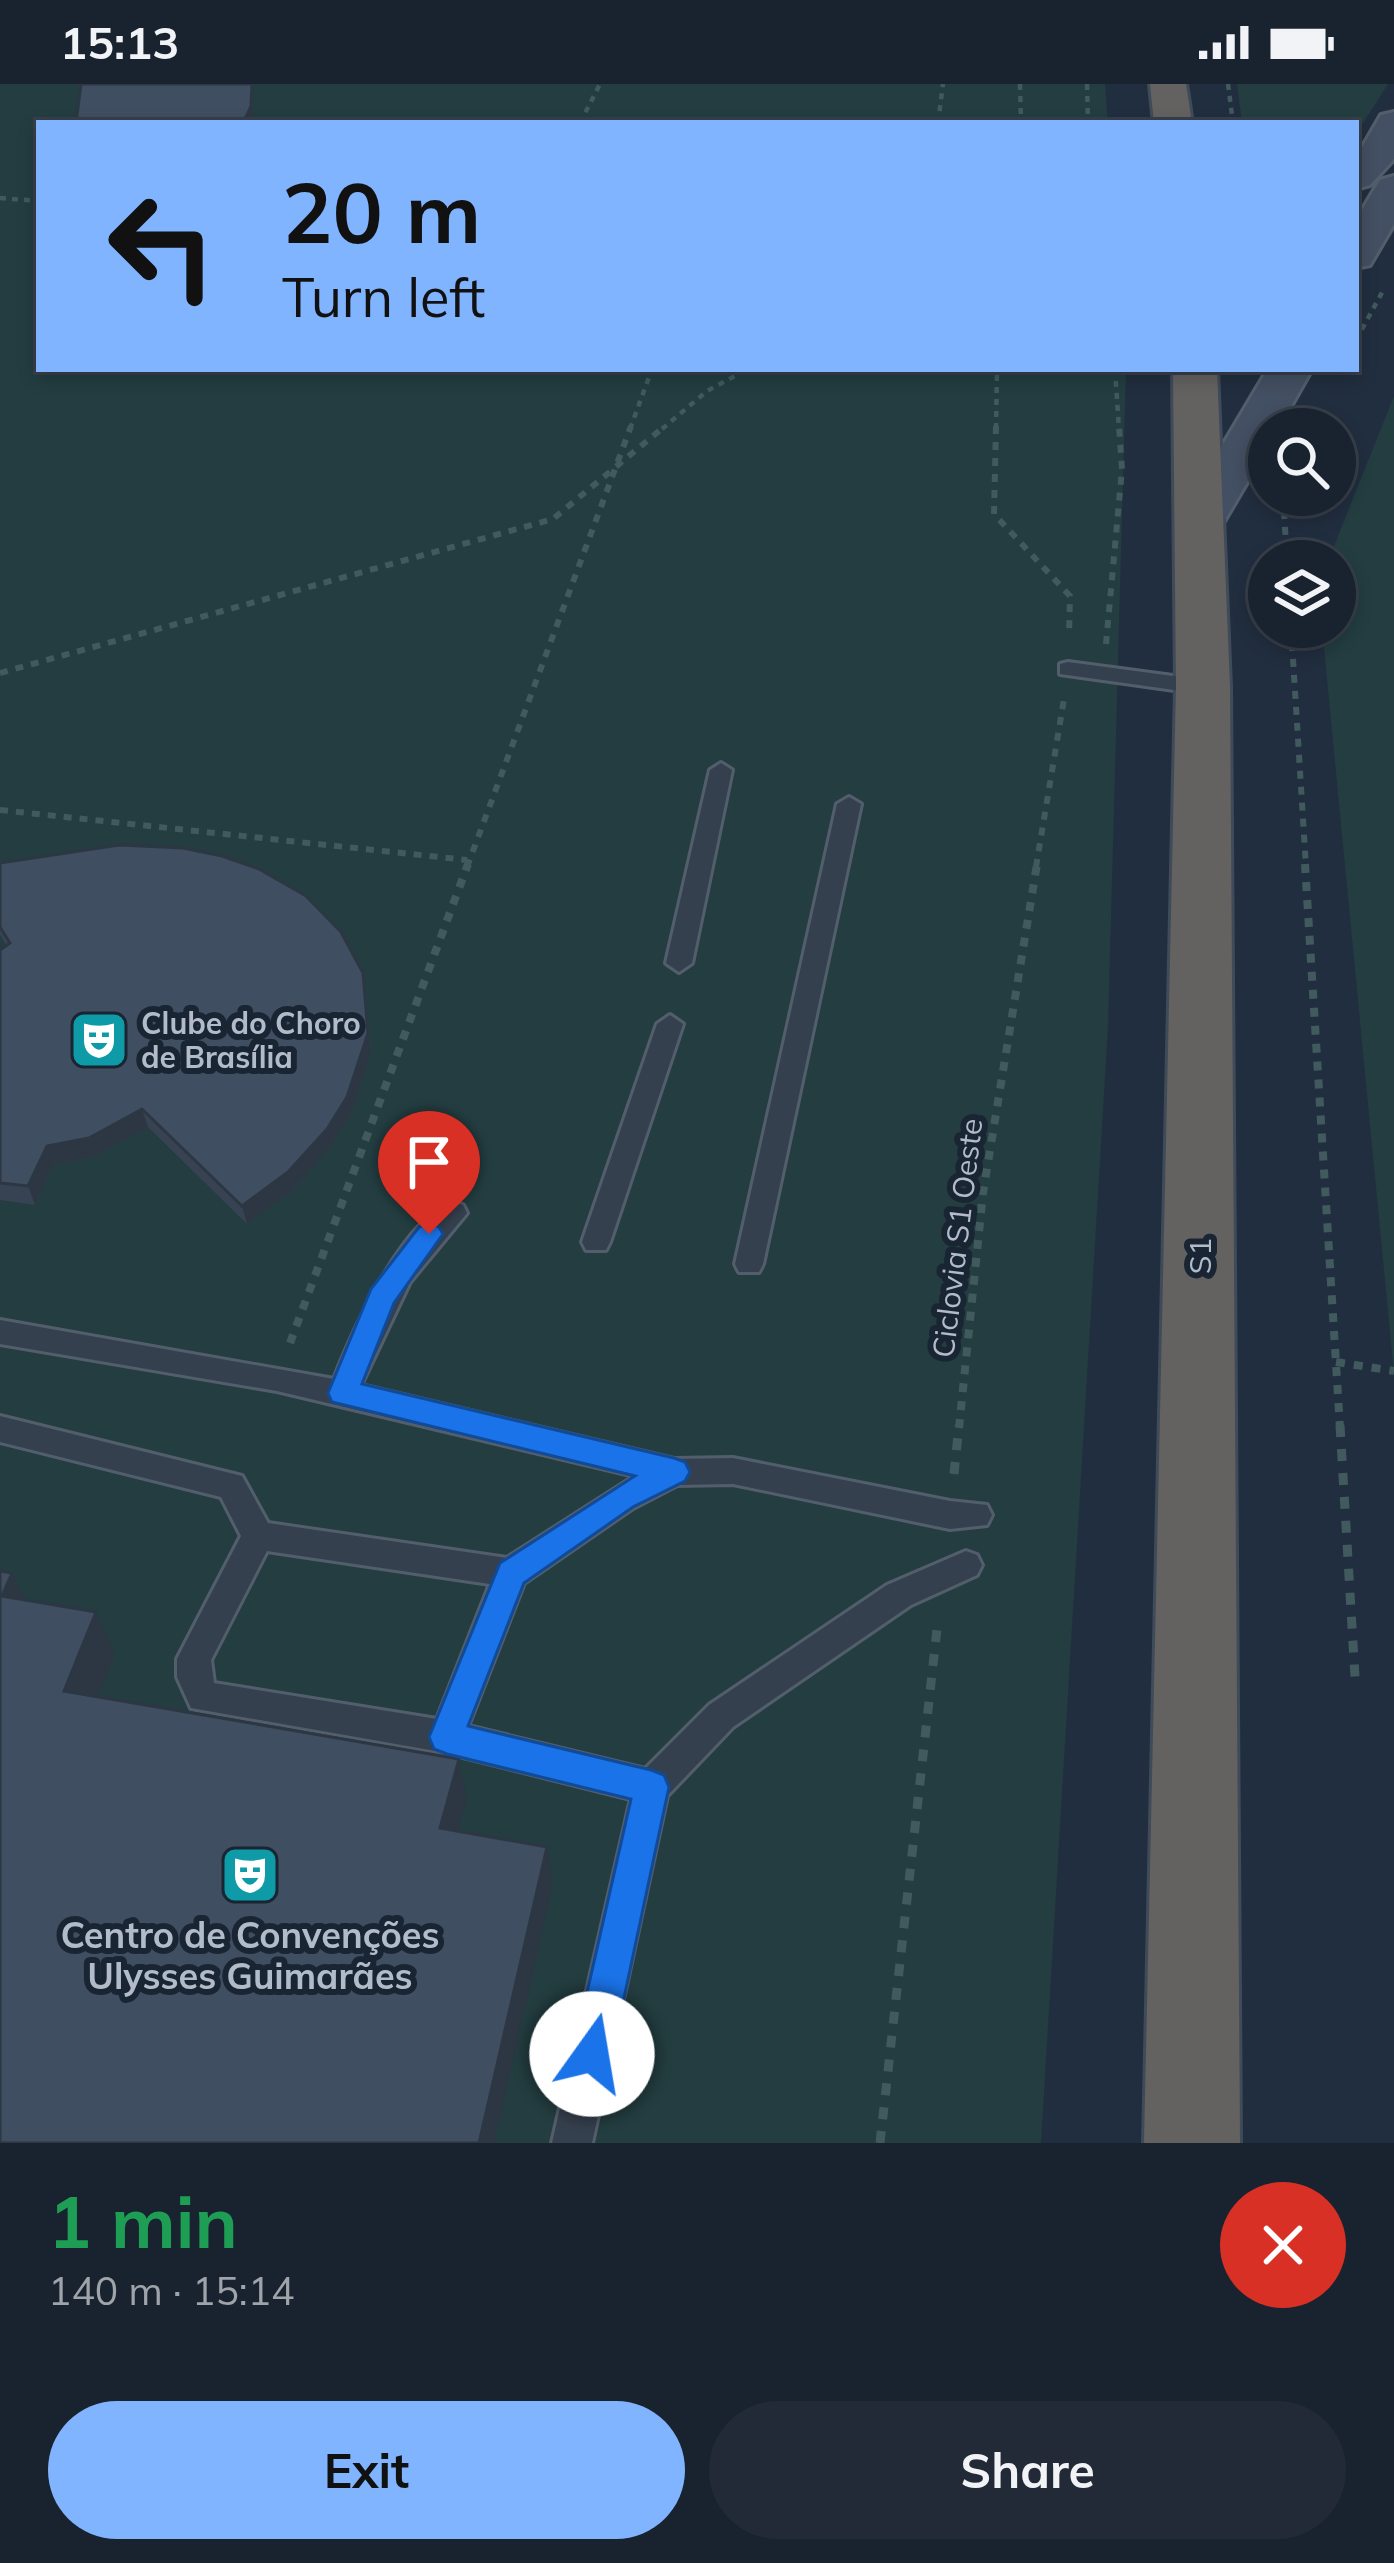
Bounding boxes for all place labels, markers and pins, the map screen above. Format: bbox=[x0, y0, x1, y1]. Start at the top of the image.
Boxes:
place label: Clube do Choro de Brasília bbox=[141, 1004, 361, 1076]
theatre icon: Clube do Choro de Brasília bbox=[68, 1009, 130, 1071]
pin bbox=[378, 1111, 480, 1234]
theatre icon: Centro de Convenções Ulysses Guimarães bbox=[219, 1844, 281, 1906]
place label: Centro de Convenções Ulysses Guimarães bbox=[60, 1912, 440, 1998]

